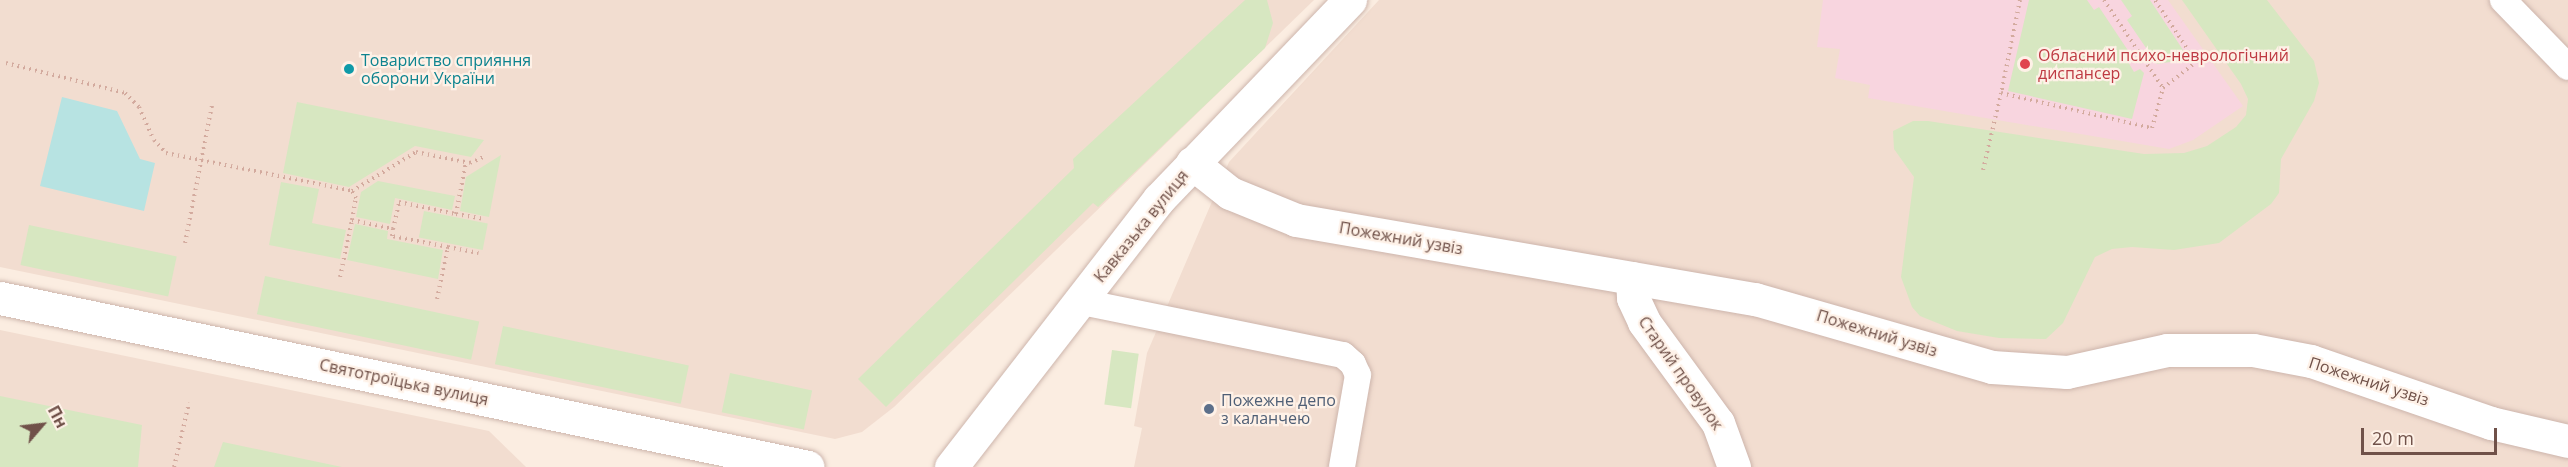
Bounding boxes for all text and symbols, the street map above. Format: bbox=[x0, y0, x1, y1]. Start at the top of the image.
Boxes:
place label: Обласний психо-неврологічний диспансер bbox=[2038, 45, 2289, 83]
place label: Товариство сприяння оборони України bbox=[361, 50, 531, 88]
marker: Обласний психо-неврологічний диспансер bbox=[2016, 55, 2034, 73]
marker: Товариство сприяння оборони України bbox=[342, 62, 356, 76]
street label: Кавказька вулиця bbox=[1090, 166, 1192, 286]
street label: Пожежний узвіз bbox=[1338, 218, 1464, 258]
street label: Пожежний узвіз bbox=[1814, 306, 1940, 360]
street label: Старий провулок bbox=[1635, 312, 1727, 434]
street label: Пожежний узвіз bbox=[2307, 353, 2431, 409]
street label: Святотроїцька вулиця bbox=[318, 355, 490, 409]
place label: Пожежне депо з каланчею bbox=[1221, 390, 1336, 428]
north arrow bbox=[12, 395, 72, 455]
text: Пн bbox=[43, 401, 73, 432]
marker: Пожежне депо з каланчею bbox=[1202, 402, 1216, 416]
scale bar bbox=[2364, 416, 2500, 454]
text: 20 m bbox=[2372, 426, 2414, 450]

